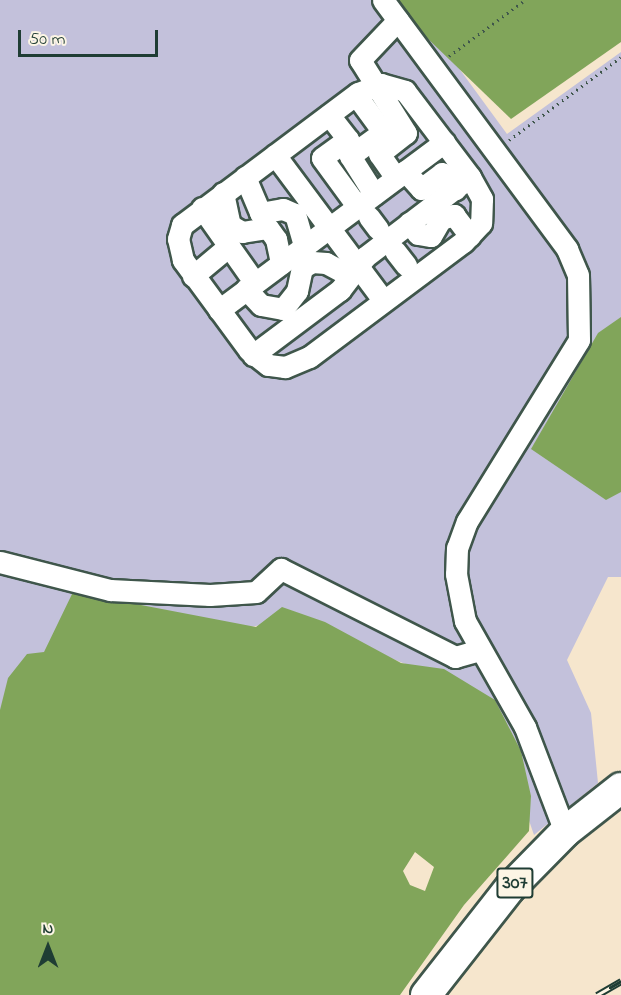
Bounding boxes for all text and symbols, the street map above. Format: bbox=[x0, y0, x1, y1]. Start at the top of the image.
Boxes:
scale bar bbox=[21, 18, 160, 56]
text: 50 m bbox=[29, 27, 66, 53]
road number: 307 bbox=[496, 866, 534, 900]
north arrow bbox=[18, 917, 78, 977]
text: N bbox=[43, 917, 53, 941]

